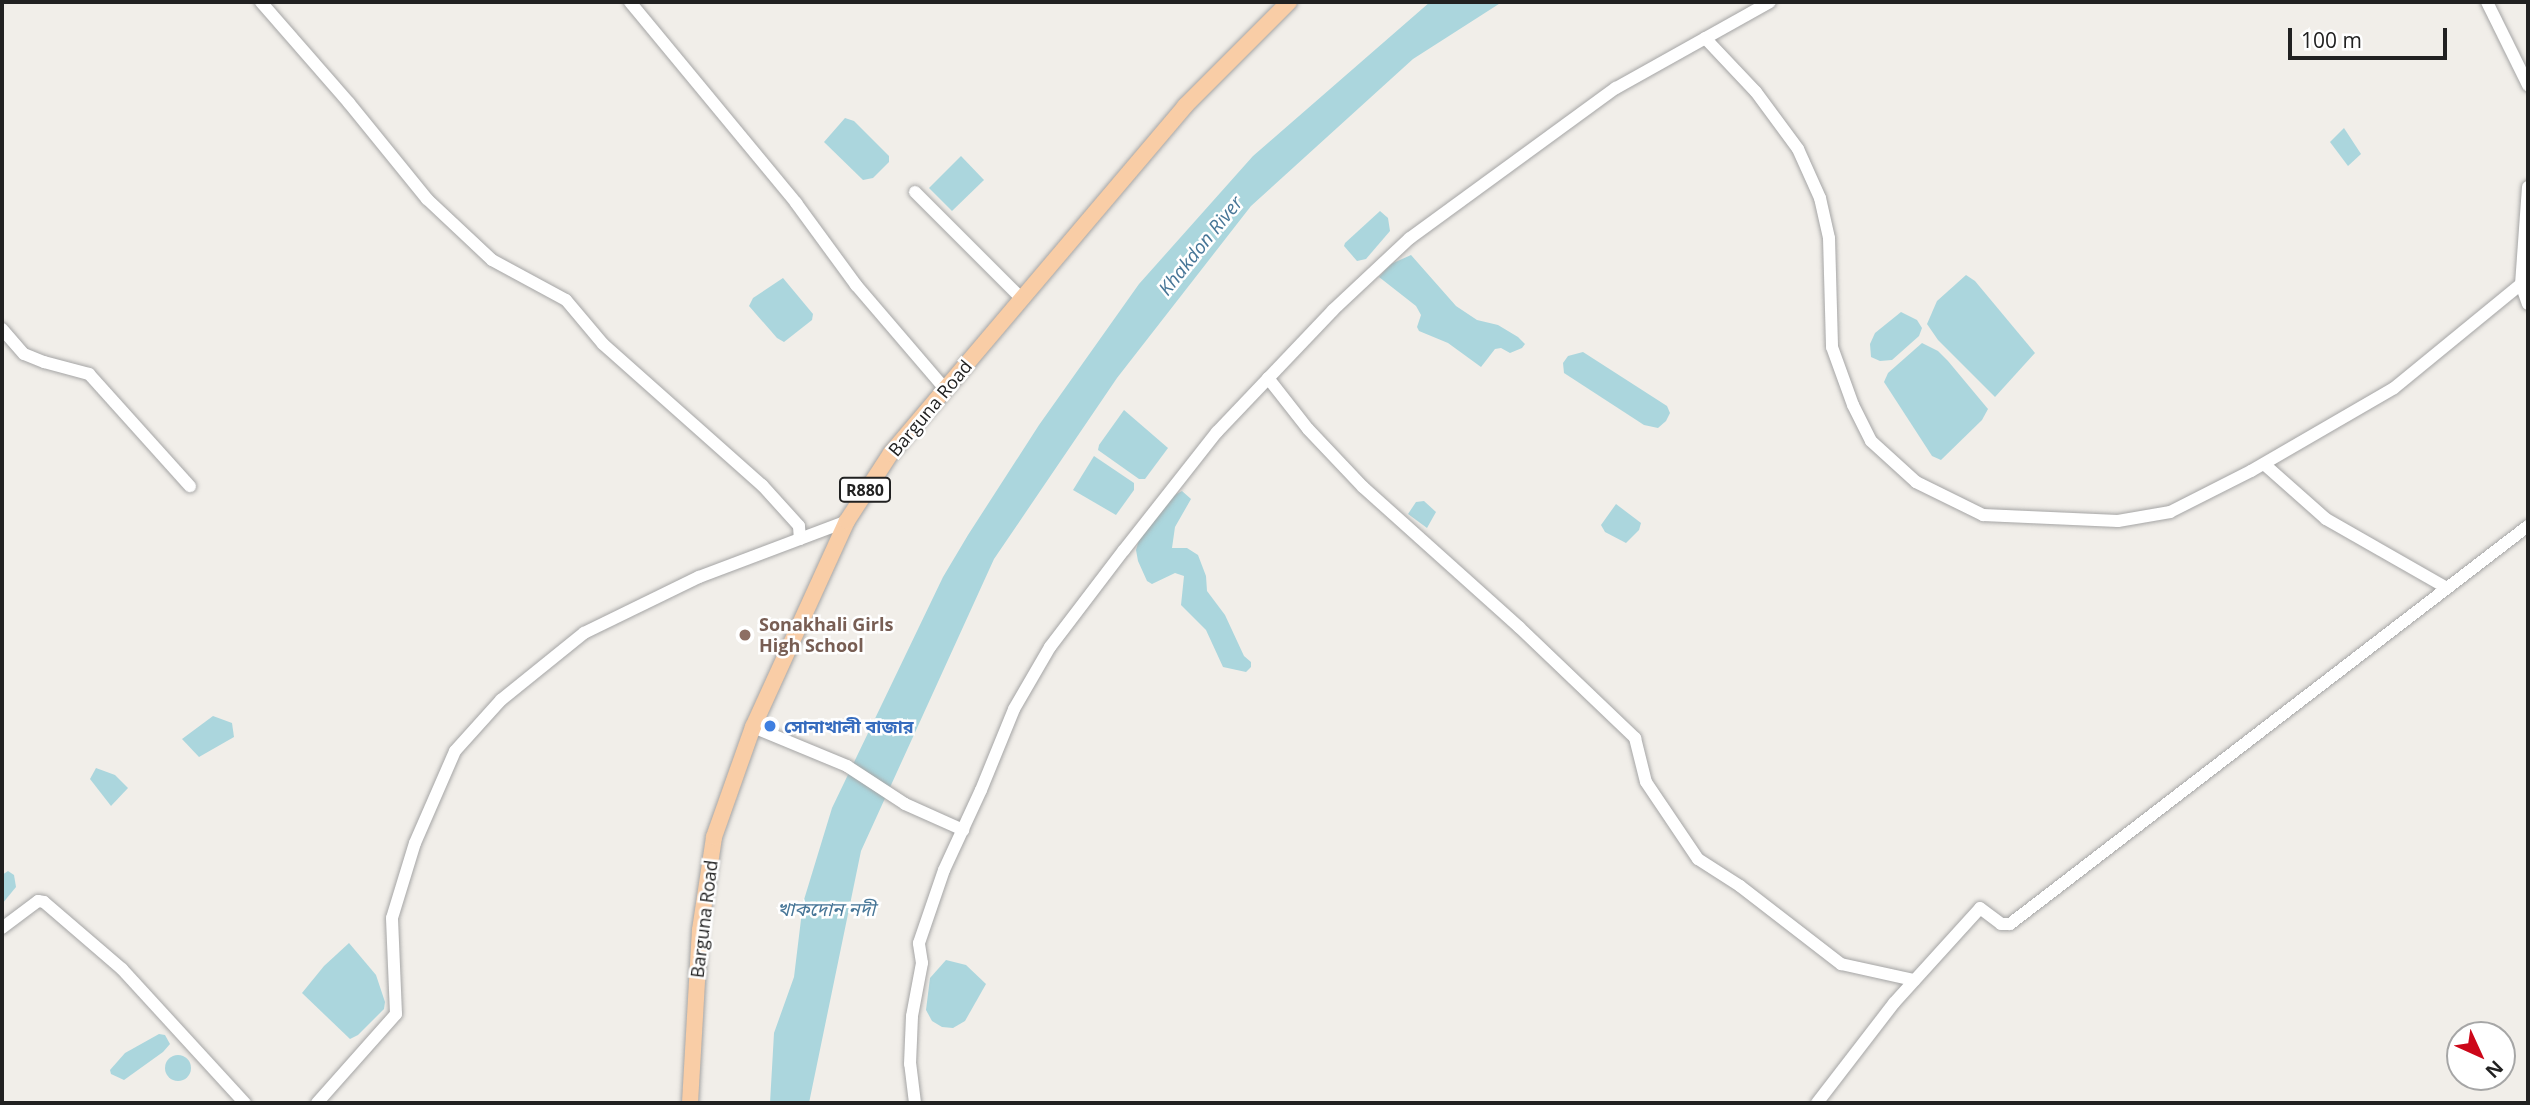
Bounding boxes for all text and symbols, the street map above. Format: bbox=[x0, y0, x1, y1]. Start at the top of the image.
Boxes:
scale bar bbox=[2292, 14, 2451, 58]
text: 100 m bbox=[2301, 26, 2362, 54]
water label: Khakdon River bbox=[1154, 192, 1248, 300]
street label: Barguna Road bbox=[884, 356, 976, 460]
road number: R880 bbox=[839, 477, 891, 503]
place label: Sonakhali Girls High School bbox=[759, 614, 893, 656]
marker: Sonakhali Girls High School bbox=[737, 627, 753, 643]
place label: সোনাখালী বাজার bbox=[784, 715, 914, 737]
marker: সোনাখালী বাজার bbox=[762, 718, 778, 734]
street label: Barguna Road bbox=[686, 859, 722, 979]
water label: খাকদোন নদী bbox=[777, 899, 875, 921]
north arrow bbox=[2446, 1021, 2516, 1091]
text: N bbox=[2480, 1055, 2509, 1084]

